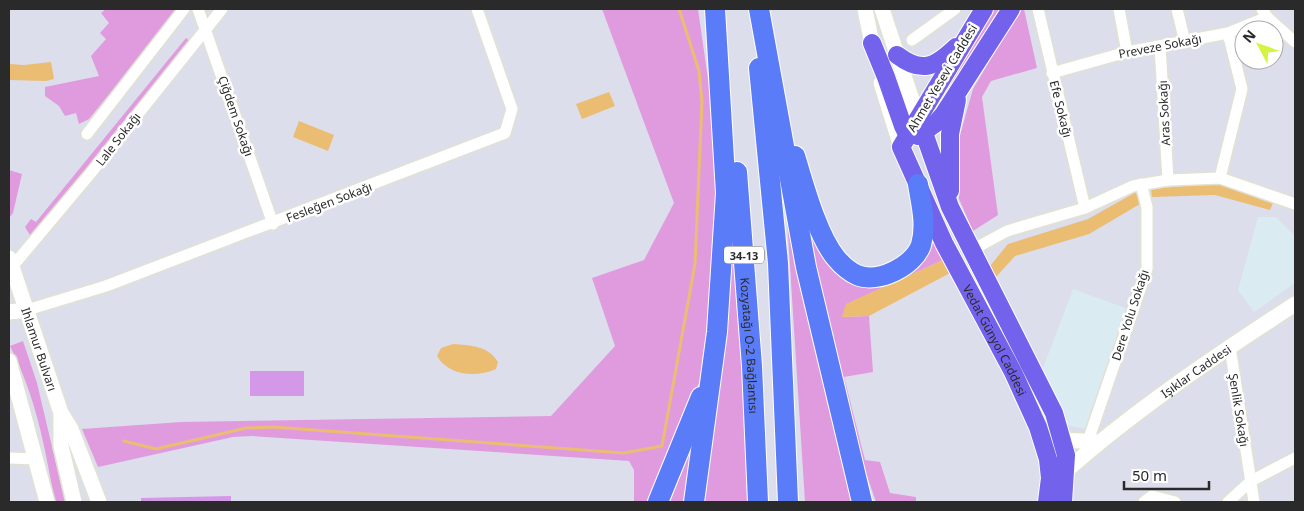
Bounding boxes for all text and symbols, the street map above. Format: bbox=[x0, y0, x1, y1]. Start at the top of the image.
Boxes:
north arrow bbox=[1234, 20, 1284, 70]
street label: Ahmet Yesevi Caddesi bbox=[903, 21, 981, 135]
text: N bbox=[1238, 26, 1260, 47]
street label: Preveze Sokağı bbox=[1117, 30, 1203, 62]
street label: Çiğdem Sokağı bbox=[214, 74, 258, 158]
street label: Efe Sokağı bbox=[1046, 79, 1076, 139]
street label: Aras Sokağı bbox=[1154, 80, 1174, 146]
street label: Lale Sokağı bbox=[92, 109, 144, 169]
street label: Fesleğen Sokağı bbox=[284, 178, 374, 226]
road number: 34-13 bbox=[724, 246, 764, 264]
street label: Dere Yolu Sokağı bbox=[1107, 267, 1153, 363]
street label: Kozyatağı O-2 Bağlantısı bbox=[737, 277, 763, 414]
street label: Vedat Günyol Caddesi bbox=[959, 281, 1031, 398]
street label: Ihlamur Bulvarı bbox=[18, 305, 61, 393]
street label: Işıklar Caddesi bbox=[1157, 340, 1234, 401]
street label: Şenlik Sokağı bbox=[1225, 372, 1253, 448]
scale bar bbox=[1124, 458, 1209, 490]
text: 50 m bbox=[1132, 465, 1167, 485]

